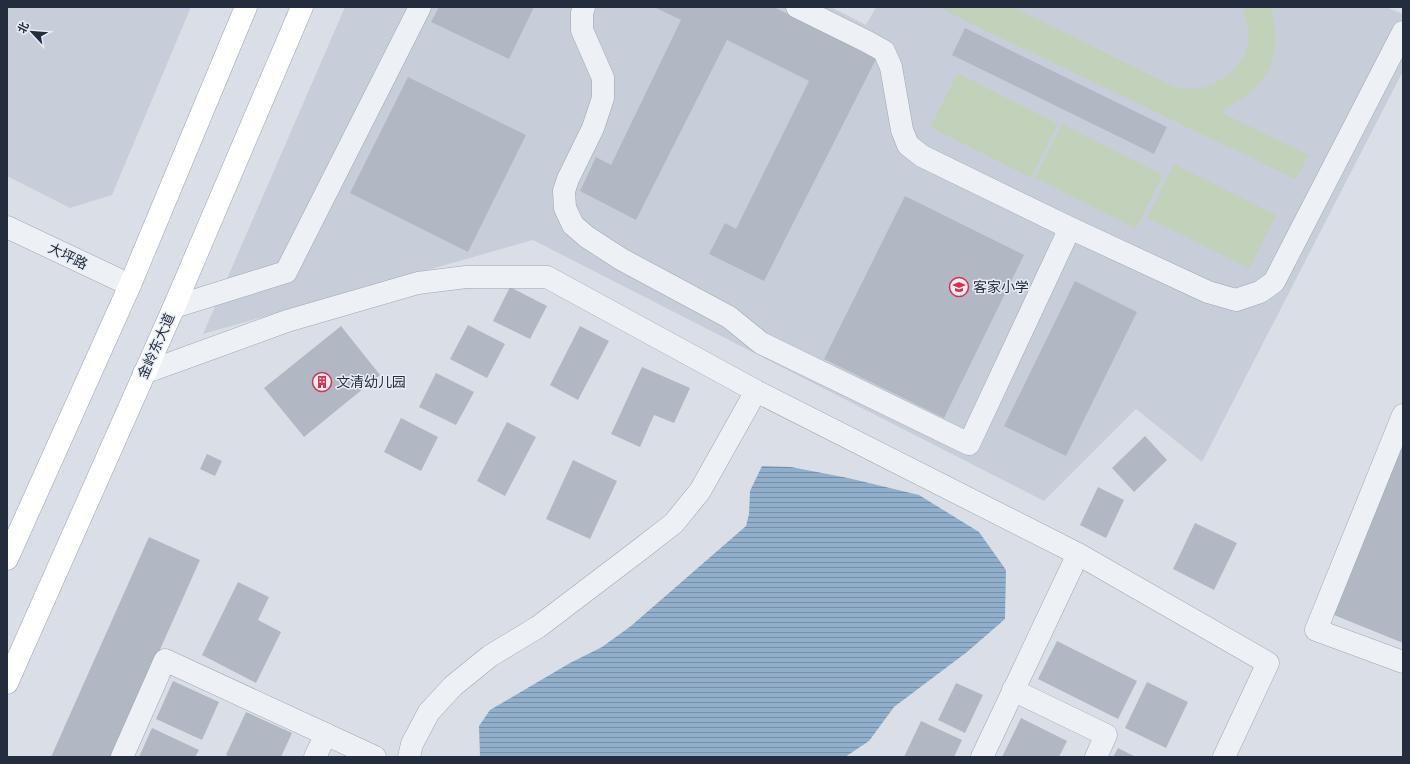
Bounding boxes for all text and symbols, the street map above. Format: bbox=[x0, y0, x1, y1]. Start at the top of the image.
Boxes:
north arrow bbox=[12, 12, 52, 52]
text: 北 bbox=[14, 20, 32, 36]
street label: 大坪路 bbox=[45, 239, 91, 273]
school or university icon: 客家小学 bbox=[948, 276, 970, 298]
place label: 客家小学 bbox=[973, 278, 1029, 296]
street label: 金岭东大道 bbox=[134, 310, 178, 382]
building icon: 文清幼儿园 bbox=[311, 371, 333, 393]
place label: 文清幼儿园 bbox=[336, 373, 406, 391]

